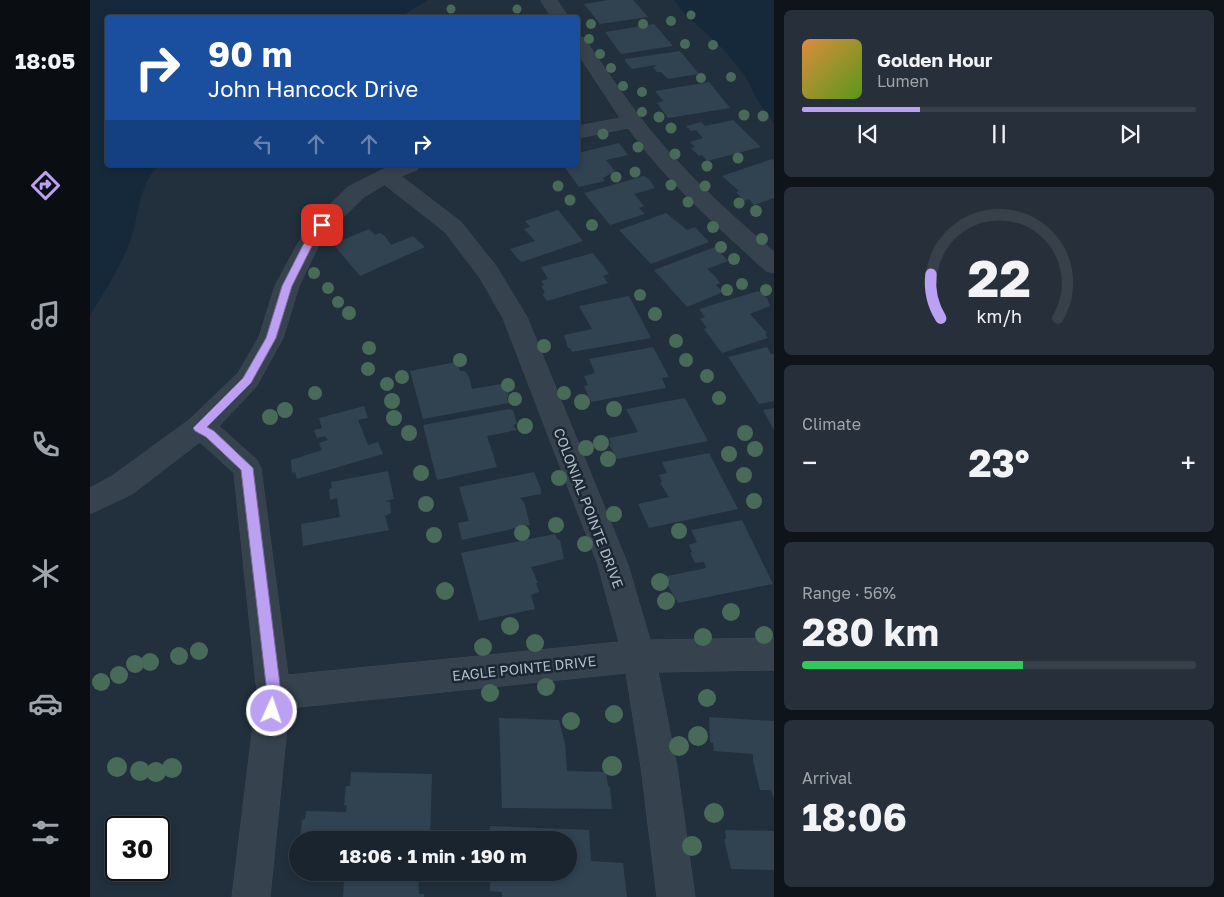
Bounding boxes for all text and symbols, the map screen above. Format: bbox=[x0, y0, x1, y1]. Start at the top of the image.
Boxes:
text: 90 m bbox=[208, 33, 292, 75]
icon: right bbox=[125, 35, 190, 100]
text: 18:05 bbox=[15, 47, 75, 74]
text: Golden Hour bbox=[877, 48, 992, 71]
text: Lumen bbox=[877, 71, 929, 91]
text: John Hancock Drive bbox=[208, 75, 418, 102]
icon: previous bbox=[854, 120, 882, 148]
icon: pause bbox=[985, 120, 1013, 148]
icon: next bbox=[1116, 120, 1144, 148]
icon: left bbox=[249, 130, 277, 158]
icon: ahead bbox=[302, 130, 330, 158]
icon: ahead bbox=[355, 130, 383, 158]
icon: right bbox=[408, 130, 436, 158]
icon: directions bbox=[28, 168, 63, 203]
pin bbox=[301, 204, 343, 246]
icon: arrive bbox=[308, 211, 336, 239]
text: 22 bbox=[967, 246, 1031, 308]
icon: music bbox=[28, 298, 63, 333]
text: km/h bbox=[976, 305, 1022, 327]
text: Climate bbox=[802, 414, 861, 434]
street label: COLONIAL POINTE DRIVE bbox=[551, 425, 627, 591]
icon: phone bbox=[28, 427, 63, 462]
text: 23° bbox=[968, 440, 1030, 485]
text: − bbox=[802, 446, 817, 479]
text: + bbox=[1181, 446, 1196, 479]
icon: climate bbox=[28, 556, 63, 591]
text: Range · 56% bbox=[802, 583, 896, 603]
text: 280 km bbox=[802, 609, 939, 654]
street label: EAGLE POINTE DRIVE bbox=[451, 652, 597, 684]
position arrow bbox=[245, 684, 297, 736]
icon: car bbox=[28, 686, 63, 721]
text: Arrival bbox=[802, 768, 852, 788]
text: 18:06 bbox=[802, 794, 907, 839]
icon: filters bbox=[28, 815, 63, 850]
speed limit sign: 30 bbox=[105, 816, 170, 881]
text: 18:06 · 1 min · 190 m bbox=[339, 844, 527, 867]

